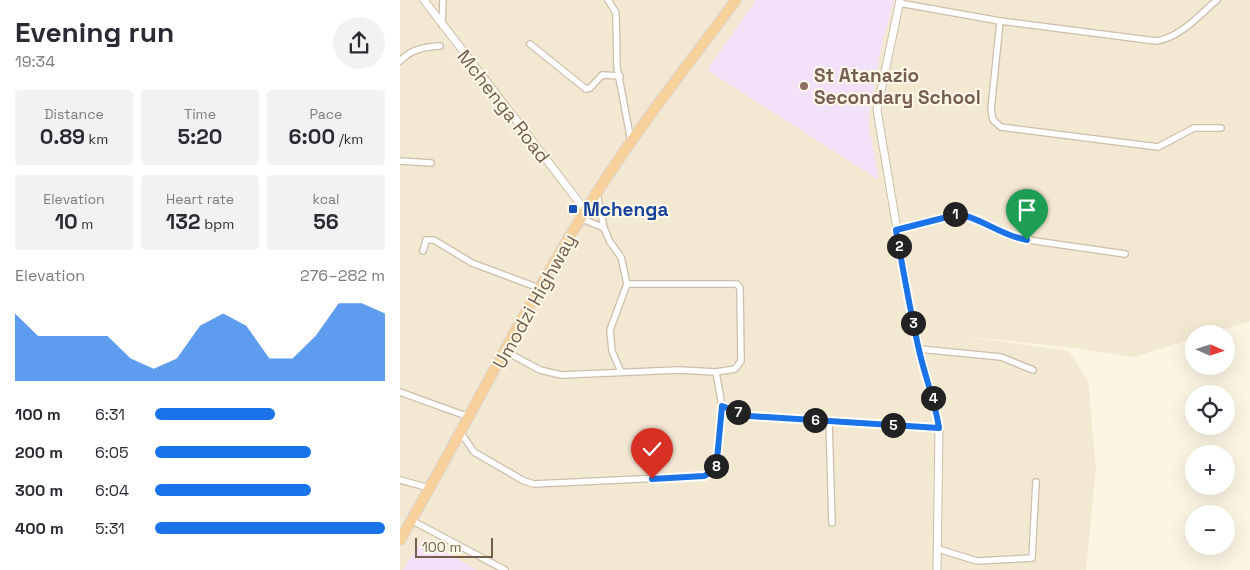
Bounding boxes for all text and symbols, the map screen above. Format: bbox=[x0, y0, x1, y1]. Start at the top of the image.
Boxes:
text: Evening run bbox=[15, 14, 174, 50]
button: share bbox=[333, 17, 385, 69]
street label: Mchenga Road bbox=[452, 45, 556, 168]
text: 19:34 bbox=[15, 51, 55, 72]
place label: St Atanazio Secondary School bbox=[814, 63, 981, 110]
marker: St Atanazio Secondary School bbox=[798, 80, 810, 92]
text: Distance bbox=[44, 105, 104, 123]
text: Time bbox=[184, 105, 216, 123]
text: Pace bbox=[310, 105, 342, 123]
text: 0.89 bbox=[40, 123, 85, 150]
text: 5:20 bbox=[178, 123, 222, 150]
text: 6:00 bbox=[289, 123, 335, 150]
text: km bbox=[85, 130, 108, 148]
text: /km bbox=[335, 130, 363, 148]
pin bbox=[1006, 189, 1048, 240]
text: Elevation bbox=[43, 190, 105, 208]
text: Heart rate bbox=[166, 190, 234, 208]
text: kcal bbox=[312, 190, 340, 208]
icon: arrive bbox=[1013, 196, 1041, 224]
place label: Mchenga bbox=[583, 197, 668, 222]
pin: 1 bbox=[942, 202, 968, 226]
marker: Mchenga bbox=[567, 203, 579, 215]
text: 1 bbox=[952, 205, 959, 223]
text: 10 bbox=[55, 208, 78, 235]
text: 132 bbox=[166, 208, 201, 235]
text: 56 bbox=[313, 208, 339, 235]
text: m bbox=[78, 215, 93, 233]
text: bpm bbox=[201, 215, 234, 233]
street label: Umodzi Highway bbox=[487, 229, 582, 373]
pin: 2 bbox=[886, 234, 912, 258]
text: 2 bbox=[895, 237, 904, 255]
text: Elevation bbox=[15, 265, 85, 286]
text: 276–282 m bbox=[300, 265, 385, 286]
pin: 3 bbox=[900, 310, 926, 336]
text: 3 bbox=[909, 314, 918, 332]
north arrow bbox=[1185, 325, 1235, 375]
map controls bbox=[1185, 325, 1235, 555]
button: locate bbox=[1185, 385, 1235, 435]
pin: 4 bbox=[920, 386, 946, 410]
text: 4 bbox=[929, 389, 938, 407]
pin: 7 bbox=[726, 400, 750, 424]
text: 7 bbox=[735, 403, 742, 421]
text: 100 m bbox=[15, 404, 61, 425]
text: 6:31 bbox=[95, 404, 125, 425]
pin: 6 bbox=[802, 408, 828, 432]
text: 6 bbox=[811, 411, 820, 429]
pin: 5 bbox=[880, 412, 906, 438]
text: 5 bbox=[889, 416, 898, 434]
pin bbox=[631, 428, 673, 479]
icon: check bbox=[638, 435, 666, 463]
text: 200 m bbox=[15, 442, 63, 463]
text: 6:05 bbox=[95, 442, 129, 463]
button: + bbox=[1185, 445, 1235, 495]
pin: 8 bbox=[704, 454, 728, 478]
text: 8 bbox=[712, 457, 721, 475]
text: 300 m bbox=[15, 480, 63, 501]
text: 6:04 bbox=[95, 480, 129, 501]
button: − bbox=[1185, 505, 1235, 555]
text: 400 m bbox=[15, 518, 64, 539]
text: 5:31 bbox=[95, 518, 125, 539]
scale bar bbox=[415, 535, 492, 558]
text: 100 m bbox=[422, 538, 461, 556]

